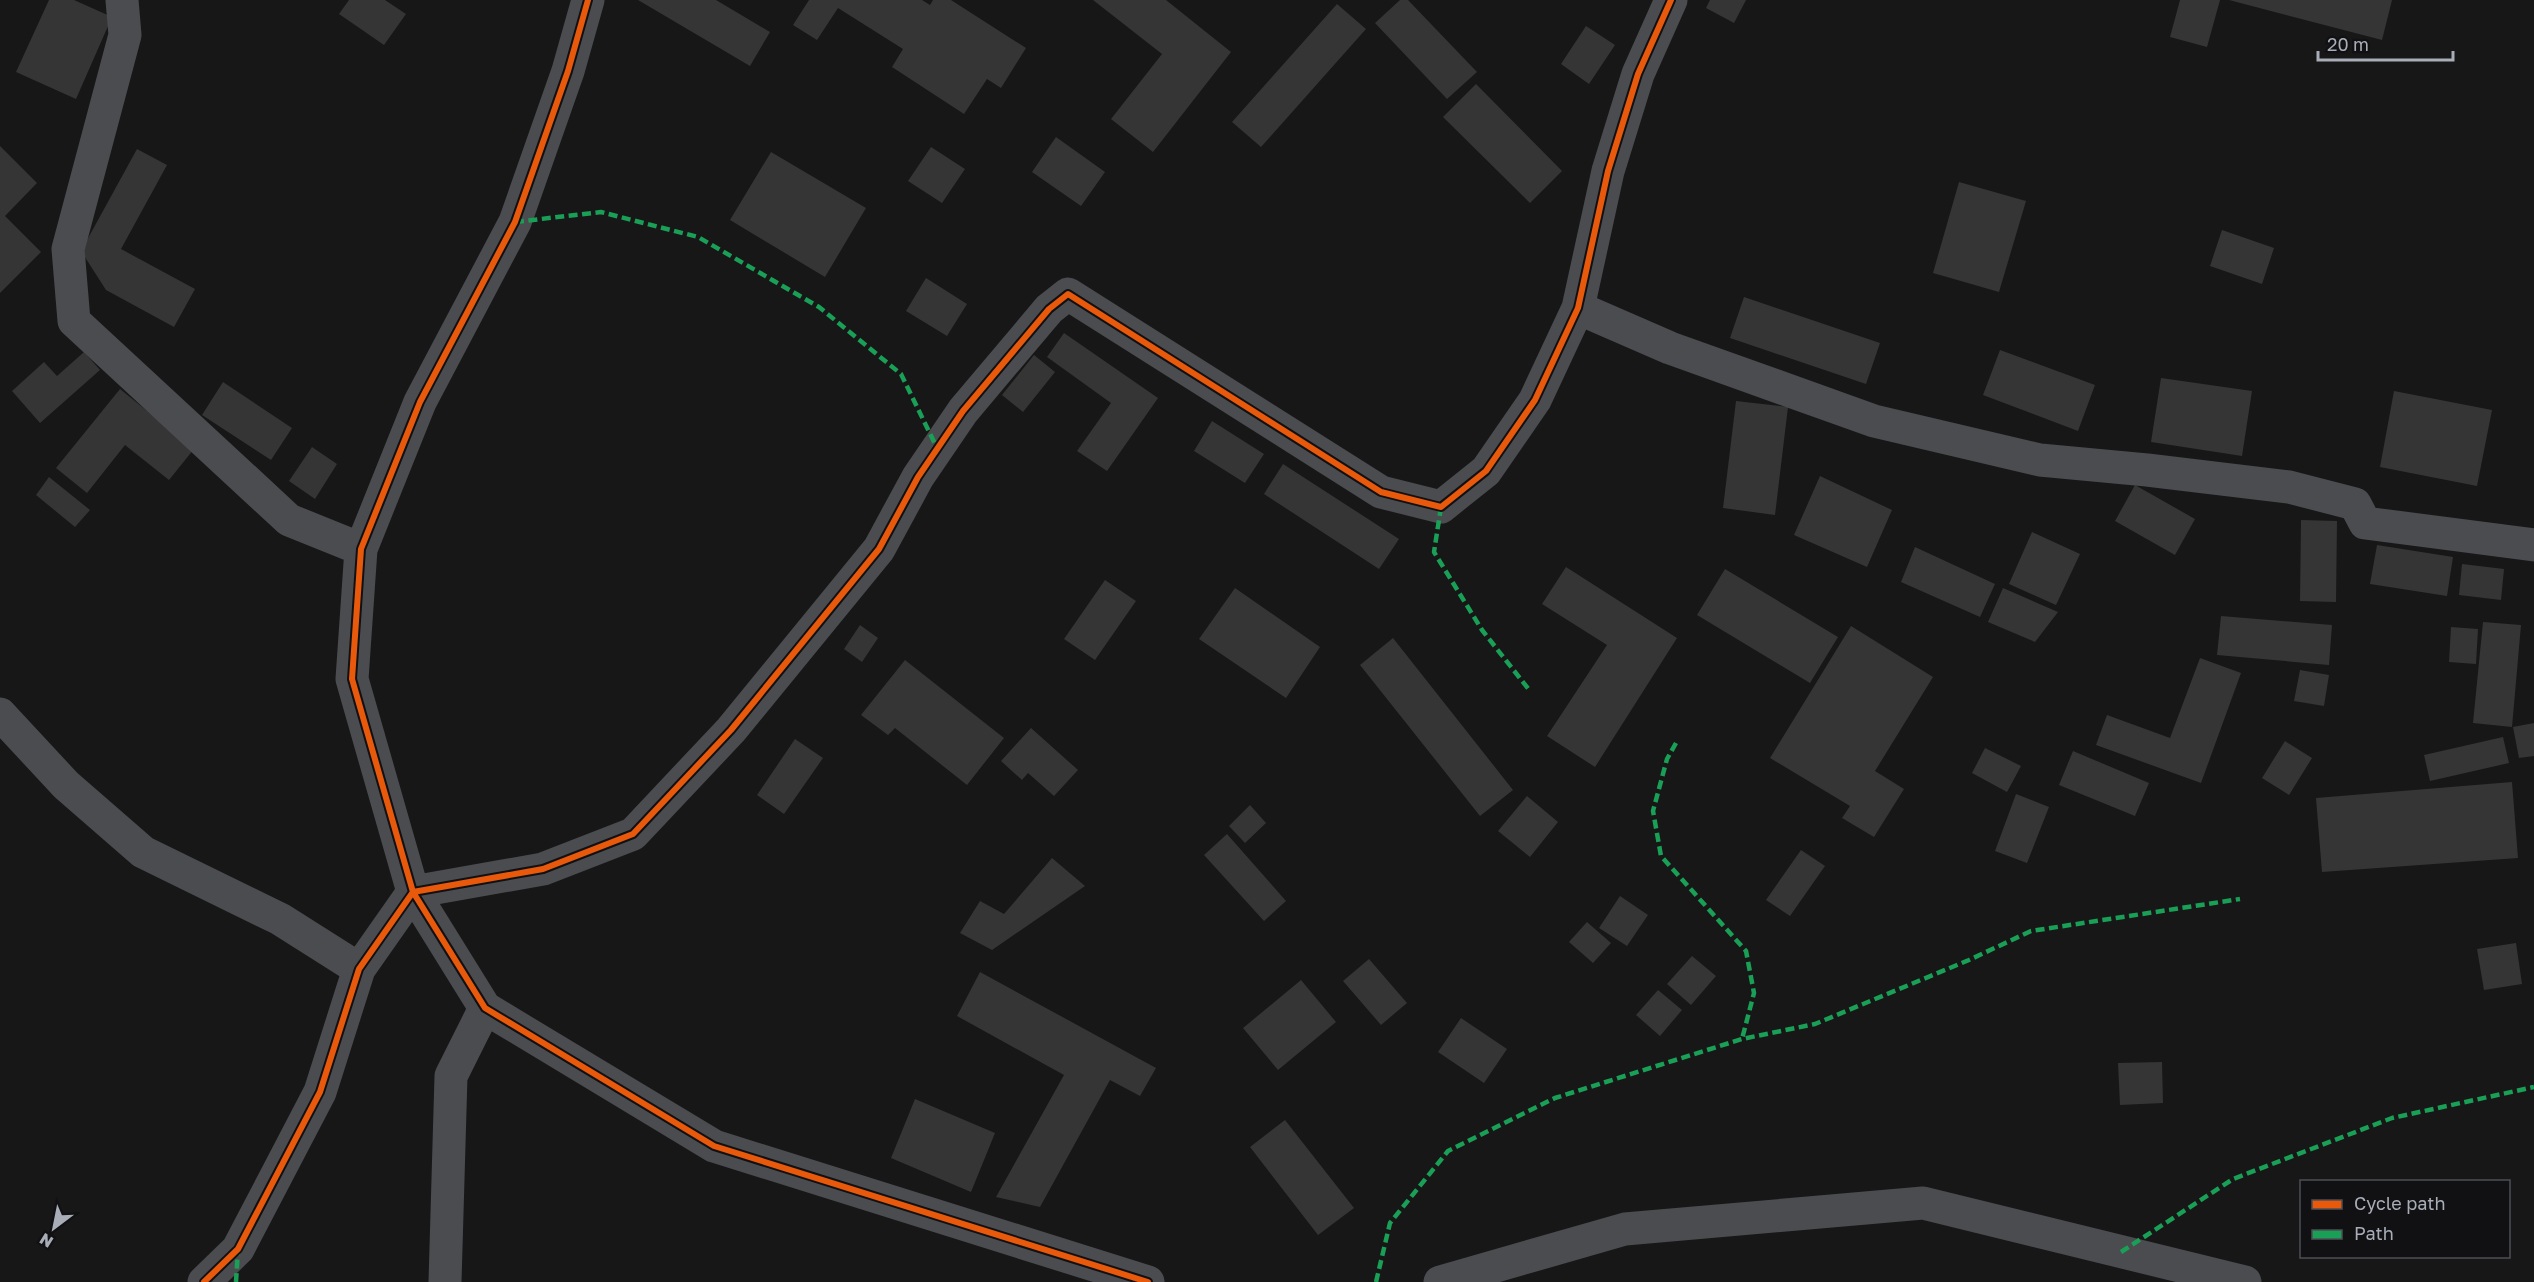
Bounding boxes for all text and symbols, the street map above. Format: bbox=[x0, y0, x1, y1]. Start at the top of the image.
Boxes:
scale bar bbox=[2318, 24, 2453, 62]
text: 20 m bbox=[2327, 33, 2369, 55]
legend bbox=[2300, 1180, 2510, 1258]
text: Cycle path bbox=[2354, 1192, 2446, 1214]
north arrow bbox=[24, 1198, 84, 1258]
text: Path bbox=[2354, 1222, 2394, 1244]
text: N bbox=[36, 1229, 57, 1252]

